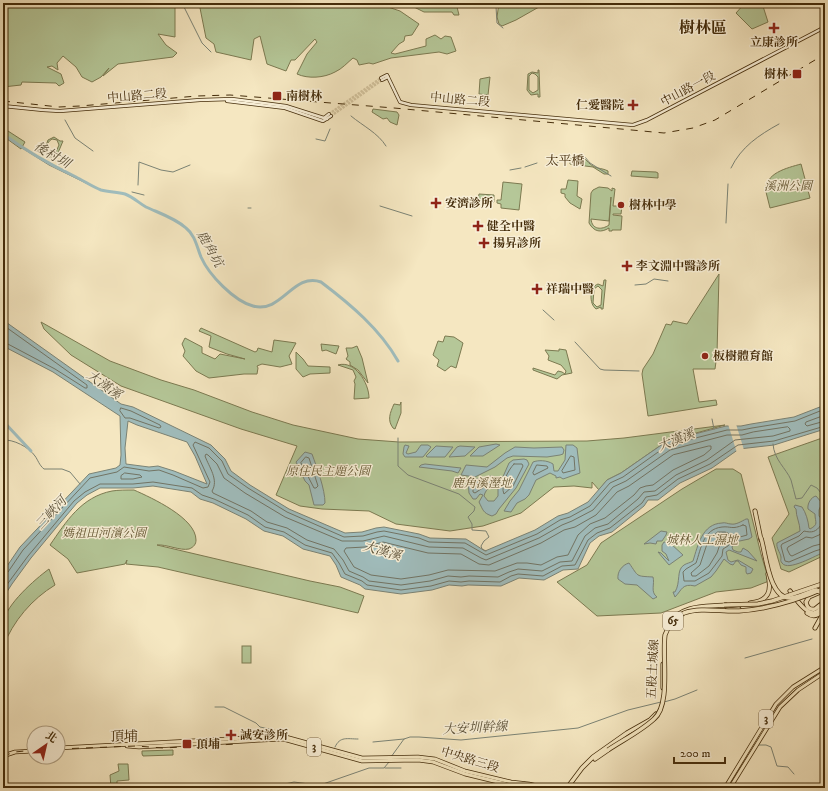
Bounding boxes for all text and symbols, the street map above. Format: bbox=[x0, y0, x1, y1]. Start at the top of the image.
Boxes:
district label: 樹林區 bbox=[679, 18, 727, 38]
marker: 立康診所 bbox=[768, 22, 780, 34]
place label: 立康診所 bbox=[750, 35, 798, 50]
place label: 樹林 bbox=[764, 67, 789, 82]
street label: 中山路一段 bbox=[658, 68, 718, 110]
marker: 樹林 bbox=[791, 68, 803, 80]
street label: 中山路二段 bbox=[106, 86, 168, 106]
place label: 南樹林 bbox=[286, 89, 323, 104]
marker: 南樹林 bbox=[271, 90, 283, 102]
street label: 中山路二段 bbox=[429, 90, 491, 110]
place label: 仁愛醫院 bbox=[576, 98, 624, 113]
marker: 仁愛醫院 bbox=[627, 99, 639, 111]
water label: 後村圳 bbox=[31, 138, 75, 173]
district label: 太平橋 bbox=[545, 153, 585, 169]
park label: 溪洲公園 bbox=[764, 179, 814, 194]
place label: 安濟診所 bbox=[445, 196, 493, 211]
marker: 安濟診所 bbox=[430, 197, 442, 209]
place label: 樹林中學 bbox=[629, 198, 677, 213]
marker: 樹林中學 bbox=[616, 200, 626, 210]
place label: 健全中醫 bbox=[486, 219, 535, 234]
marker: 健全中醫 bbox=[472, 220, 484, 232]
water label: 鹿角坑 bbox=[193, 228, 228, 272]
place label: 揚昇診所 bbox=[493, 236, 541, 251]
marker: 揚昇診所 bbox=[478, 237, 490, 249]
place label: 李文淵中醫診所 bbox=[636, 259, 720, 274]
marker: 李文淵中醫診所 bbox=[621, 260, 633, 272]
place label: 祥瑞中醫 bbox=[546, 282, 594, 297]
marker: 祥瑞中醫 bbox=[531, 283, 543, 295]
place label: 板樹體育館 bbox=[713, 349, 773, 364]
marker: 板樹體育館 bbox=[700, 351, 710, 361]
water label: 大漢溪 bbox=[84, 367, 126, 404]
water label: 大漢溪 bbox=[655, 425, 699, 455]
park label: 原住民主題公園 bbox=[286, 464, 372, 479]
park label: 鹿角溪溼地 bbox=[452, 476, 514, 491]
water label: 三峽河 bbox=[32, 492, 72, 533]
park label: 媽祖田河濱公園 bbox=[62, 526, 148, 541]
park label: 城林人工濕地 bbox=[666, 533, 740, 548]
water label: 大漢溪 bbox=[361, 538, 405, 565]
road number: 65 bbox=[663, 612, 683, 630]
street label: 五股土城線 bbox=[644, 639, 662, 699]
road number: 3 bbox=[759, 710, 773, 728]
water label: 大安圳幹線 bbox=[442, 718, 510, 738]
north arrow bbox=[26, 725, 66, 765]
district label: 頂埔 bbox=[110, 728, 138, 746]
place label: 誠安診所 bbox=[240, 728, 288, 743]
text: 北 bbox=[43, 729, 60, 746]
marker: 誠安診所 bbox=[225, 729, 237, 741]
place label: 頂埔 bbox=[196, 737, 220, 752]
marker: 頂埔 bbox=[181, 738, 193, 750]
road number: 3 bbox=[307, 738, 321, 756]
scale bar bbox=[674, 739, 725, 765]
street label: 中央路三段 bbox=[439, 744, 501, 776]
text: 200 m bbox=[680, 746, 710, 761]

